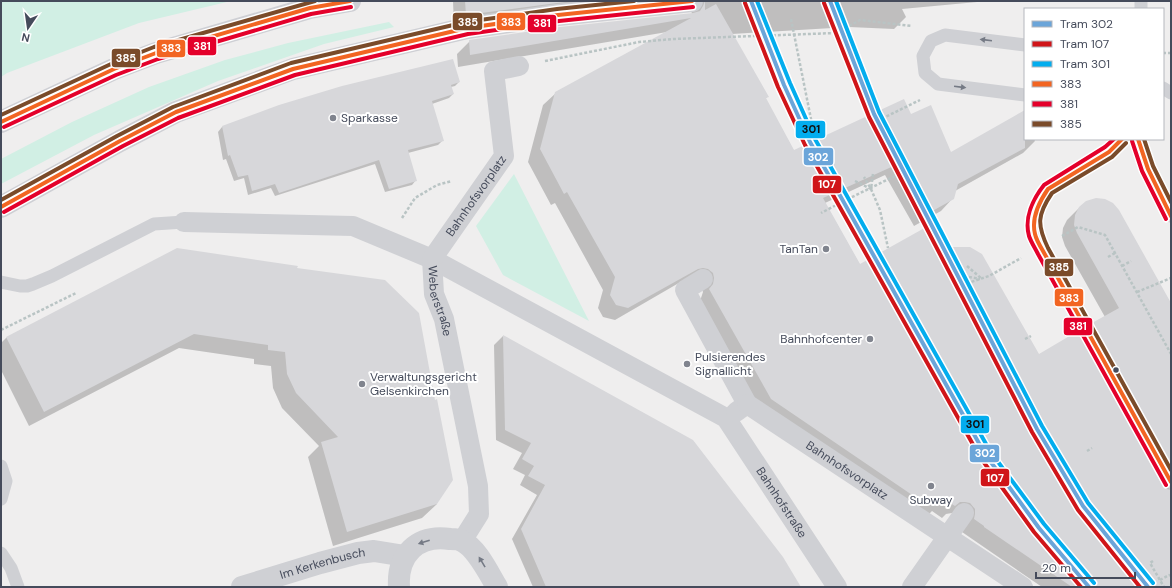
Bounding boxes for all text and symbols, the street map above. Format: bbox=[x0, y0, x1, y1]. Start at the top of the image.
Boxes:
north arrow bbox=[8, 8, 48, 48]
legend bbox=[1024, 8, 1164, 140]
line badge: 385 bbox=[452, 12, 483, 31]
line badge: 383 bbox=[496, 12, 526, 31]
line badge: 381 bbox=[527, 14, 557, 33]
text: 385 bbox=[458, 15, 478, 29]
text: 383 bbox=[501, 15, 521, 29]
text: 381 bbox=[533, 16, 551, 30]
text: Tram 302 bbox=[1060, 16, 1113, 32]
text: N bbox=[20, 30, 31, 45]
line badge: 381 bbox=[187, 36, 217, 56]
text: Tram 107 bbox=[1060, 36, 1109, 52]
one-way arrow bbox=[980, 37, 992, 43]
line badge: 383 bbox=[156, 39, 186, 58]
text: 381 bbox=[193, 39, 211, 53]
text: 383 bbox=[161, 41, 181, 55]
line badge: 385 bbox=[111, 48, 141, 68]
text: 385 bbox=[116, 51, 136, 65]
text: Tram 301 bbox=[1060, 56, 1110, 72]
text: 383 bbox=[1060, 76, 1081, 92]
one-way arrow bbox=[954, 84, 966, 90]
text: 381 bbox=[1060, 96, 1078, 112]
place label: Sparkasse bbox=[341, 110, 398, 126]
marker: Sparkasse bbox=[328, 113, 338, 123]
text: 385 bbox=[1060, 116, 1082, 132]
line badge: 301 bbox=[795, 120, 826, 139]
text: 301 bbox=[802, 122, 820, 136]
line badge: 302 bbox=[803, 147, 834, 166]
text: 302 bbox=[808, 150, 828, 164]
street label: Bahnhofsvorplatz bbox=[442, 152, 510, 240]
line badge: 107 bbox=[812, 175, 842, 194]
text: 107 bbox=[818, 177, 836, 191]
place label: TanTan bbox=[779, 241, 818, 257]
marker: TanTan bbox=[821, 244, 831, 254]
line badge: 385 bbox=[1044, 258, 1074, 277]
text: 385 bbox=[1049, 260, 1069, 274]
street label: Weberstraße bbox=[424, 265, 455, 338]
line badge: 383 bbox=[1054, 288, 1084, 307]
text: 383 bbox=[1059, 291, 1079, 305]
line badge: 381 bbox=[1063, 317, 1093, 336]
text: 381 bbox=[1069, 319, 1087, 333]
place label: Bahnhofcenter bbox=[780, 331, 863, 347]
marker: Bahnhofcenter bbox=[865, 334, 875, 344]
place label: Pulsierendes Signallicht bbox=[695, 349, 766, 379]
marker: Pulsierendes Signallicht bbox=[682, 359, 692, 369]
unlabelled marker bbox=[1111, 365, 1121, 375]
place label: Verwaltungsgericht Gelsenkirchen bbox=[370, 369, 477, 399]
marker: Verwaltungsgericht Gelsenkirchen bbox=[357, 379, 367, 389]
line badge: 301 bbox=[960, 415, 990, 434]
text: 301 bbox=[966, 417, 984, 431]
street label: Bahnhofsvorplatz bbox=[803, 437, 891, 503]
line badge: 302 bbox=[969, 444, 1000, 463]
text: 302 bbox=[975, 446, 995, 460]
street label: Bahnhofstraße bbox=[752, 464, 811, 541]
line badge: 107 bbox=[980, 468, 1010, 487]
text: 107 bbox=[986, 471, 1004, 485]
marker: Subway bbox=[926, 481, 936, 491]
place label: Subway bbox=[909, 492, 953, 508]
one-way arrow bbox=[418, 539, 430, 545]
street label: Im Kerkenbusch bbox=[278, 544, 366, 583]
scale bar bbox=[1036, 554, 1135, 580]
one-way arrow bbox=[479, 556, 486, 568]
text: 20 m bbox=[1042, 560, 1071, 576]

